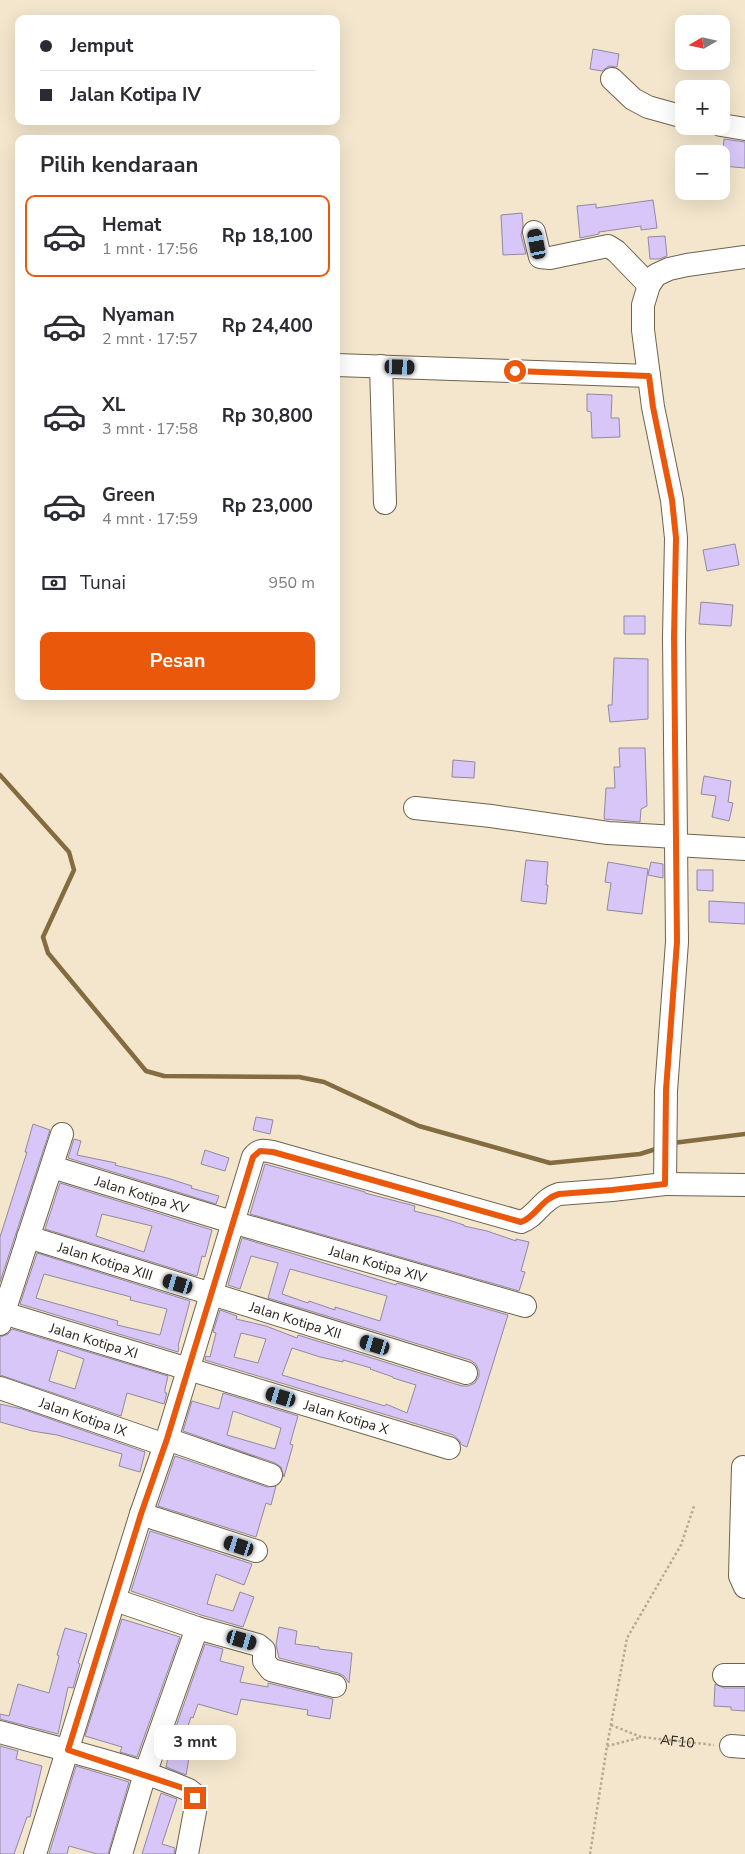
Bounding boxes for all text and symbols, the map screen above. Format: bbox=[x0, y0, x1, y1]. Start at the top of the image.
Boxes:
north arrow bbox=[675, 15, 730, 70]
map controls bbox=[675, 15, 730, 200]
text: Jemput bbox=[70, 33, 133, 59]
button: + bbox=[675, 80, 730, 135]
text: Jalan Kotipa IV bbox=[70, 82, 201, 108]
button: − bbox=[675, 145, 730, 200]
text: Pilih kendaraan bbox=[40, 150, 198, 180]
text: Hemat bbox=[102, 212, 161, 238]
icon: car bbox=[42, 214, 87, 259]
text: Rp 18,100 bbox=[222, 223, 313, 249]
car bbox=[526, 228, 547, 260]
text: 1 mnt · 17:56 bbox=[102, 238, 198, 260]
text: Nyaman bbox=[102, 302, 175, 328]
icon: car bbox=[42, 304, 87, 349]
text: Rp 24,400 bbox=[222, 313, 313, 339]
text: 2 mnt · 17:57 bbox=[102, 328, 198, 350]
car bbox=[384, 359, 415, 375]
route start bbox=[504, 360, 526, 382]
text: XL bbox=[102, 392, 125, 418]
icon: car bbox=[42, 394, 87, 439]
text: Rp 30,800 bbox=[222, 403, 313, 429]
text: 3 mnt · 17:58 bbox=[102, 418, 198, 440]
text: Green bbox=[102, 482, 155, 508]
icon: car bbox=[42, 484, 87, 529]
text: Rp 23,000 bbox=[222, 493, 313, 519]
text: 4 mnt · 17:59 bbox=[102, 508, 198, 530]
icon: cash bbox=[40, 569, 68, 597]
text: Tunai bbox=[80, 570, 126, 596]
text: 950 m bbox=[268, 572, 315, 594]
button: Pesan bbox=[40, 632, 315, 690]
street label: Jalan Kotipa XV bbox=[92, 1171, 192, 1218]
street label: Jalan Kotipa XIII bbox=[54, 1237, 155, 1285]
street label: Jalan Kotipa XIV bbox=[326, 1240, 429, 1287]
car bbox=[161, 1272, 194, 1296]
street label: Jalan Kotipa XII bbox=[246, 1297, 344, 1343]
street label: Jalan Kotipa XI bbox=[46, 1318, 140, 1363]
car bbox=[358, 1333, 391, 1357]
car bbox=[264, 1385, 297, 1409]
street label: Jalan Kotipa IX bbox=[36, 1392, 130, 1441]
street label: Jalan Kotipa X bbox=[301, 1395, 391, 1439]
car bbox=[222, 1534, 255, 1558]
car bbox=[225, 1629, 258, 1651]
callout: 3 mnt bbox=[154, 1726, 236, 1760]
street label: AF10 bbox=[659, 1730, 696, 1752]
text: 3 mnt bbox=[173, 1731, 217, 1753]
route end bbox=[184, 1787, 206, 1809]

